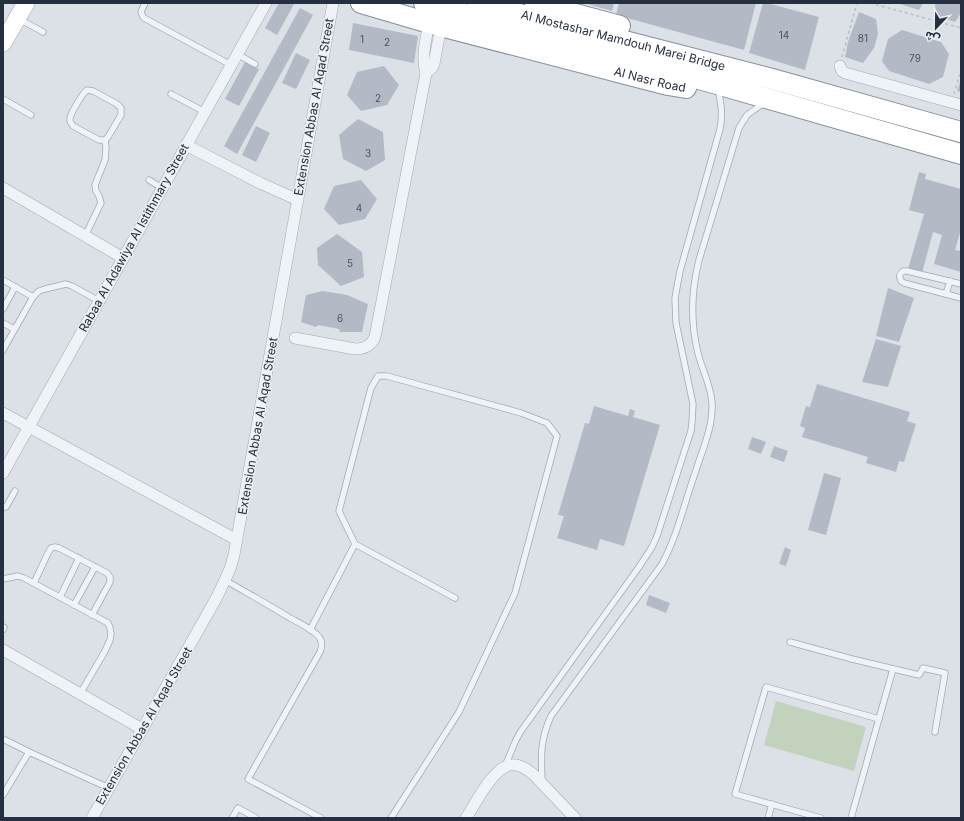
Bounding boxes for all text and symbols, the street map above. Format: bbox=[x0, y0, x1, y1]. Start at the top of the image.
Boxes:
street label: Al Mostashar Mamdouh Marei Bridge bbox=[520, 7, 727, 74]
north arrow bbox=[916, 8, 956, 48]
street label: Extension Abbas Al Aqad Street bbox=[291, 17, 337, 197]
text: ش bbox=[923, 28, 942, 47]
house number: 14 bbox=[779, 29, 789, 41]
house number: 81 bbox=[858, 32, 868, 44]
house number: 1 bbox=[360, 33, 364, 45]
house number: 2 bbox=[384, 36, 390, 48]
house number: 79 bbox=[909, 52, 921, 64]
street label: Al Nasr Road bbox=[612, 63, 687, 95]
house number: 2 bbox=[375, 92, 381, 104]
street label: Rabaa Al Adawiya Al Istithmary Street bbox=[75, 141, 192, 335]
house number: 3 bbox=[365, 147, 371, 159]
house number: 4 bbox=[356, 202, 362, 214]
house number: 5 bbox=[347, 257, 353, 269]
house number: 6 bbox=[337, 312, 343, 324]
street label: Extension Abbas Al Aqad Street bbox=[235, 336, 281, 516]
street label: Extension Abbas Al Aqad Street bbox=[92, 644, 195, 807]

